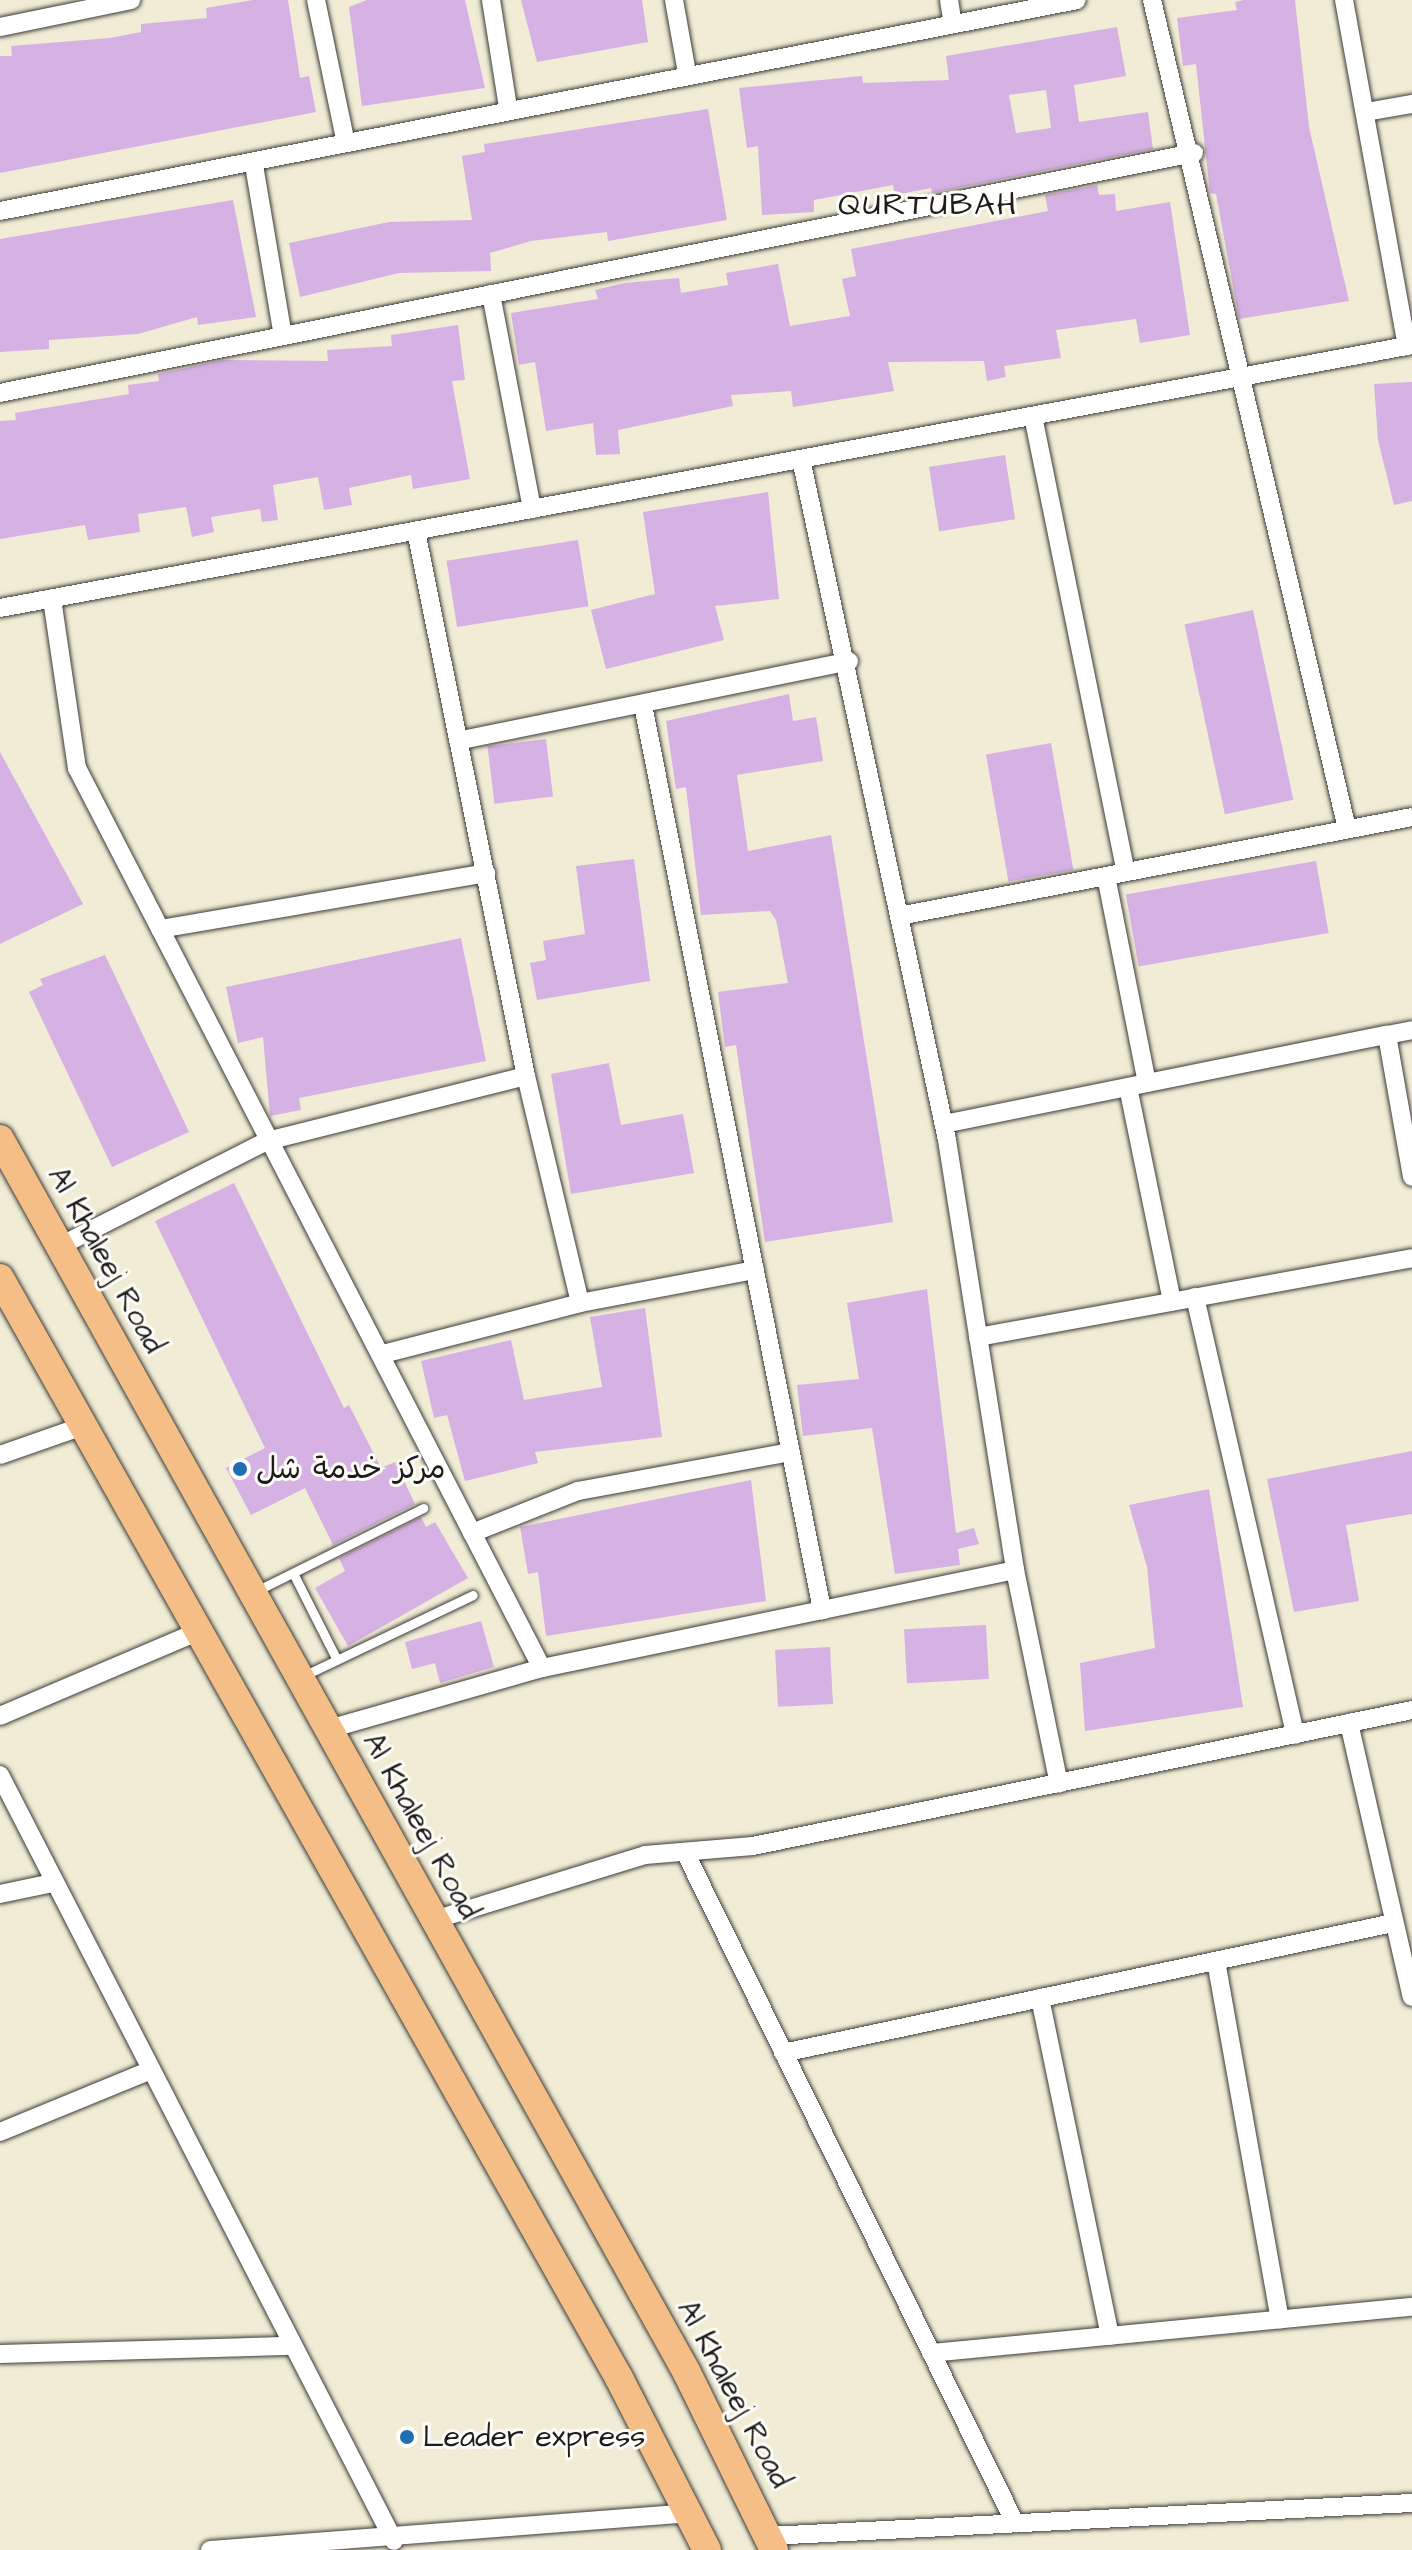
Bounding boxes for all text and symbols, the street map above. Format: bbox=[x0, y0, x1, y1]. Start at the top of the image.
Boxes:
district label: QURTUBAH bbox=[838, 186, 1018, 224]
street label: Al Khaleej Road bbox=[40, 1160, 172, 1360]
place label: مركز خدمة شل bbox=[256, 1451, 445, 1487]
marker: مركز خدمة شل bbox=[231, 1460, 249, 1478]
street label: Al Khaleej Road bbox=[355, 1726, 487, 1926]
street label: Al Khaleej Road bbox=[669, 2294, 799, 2494]
place label: Leader express bbox=[423, 2419, 645, 2455]
marker: Leader express bbox=[398, 2428, 416, 2446]

